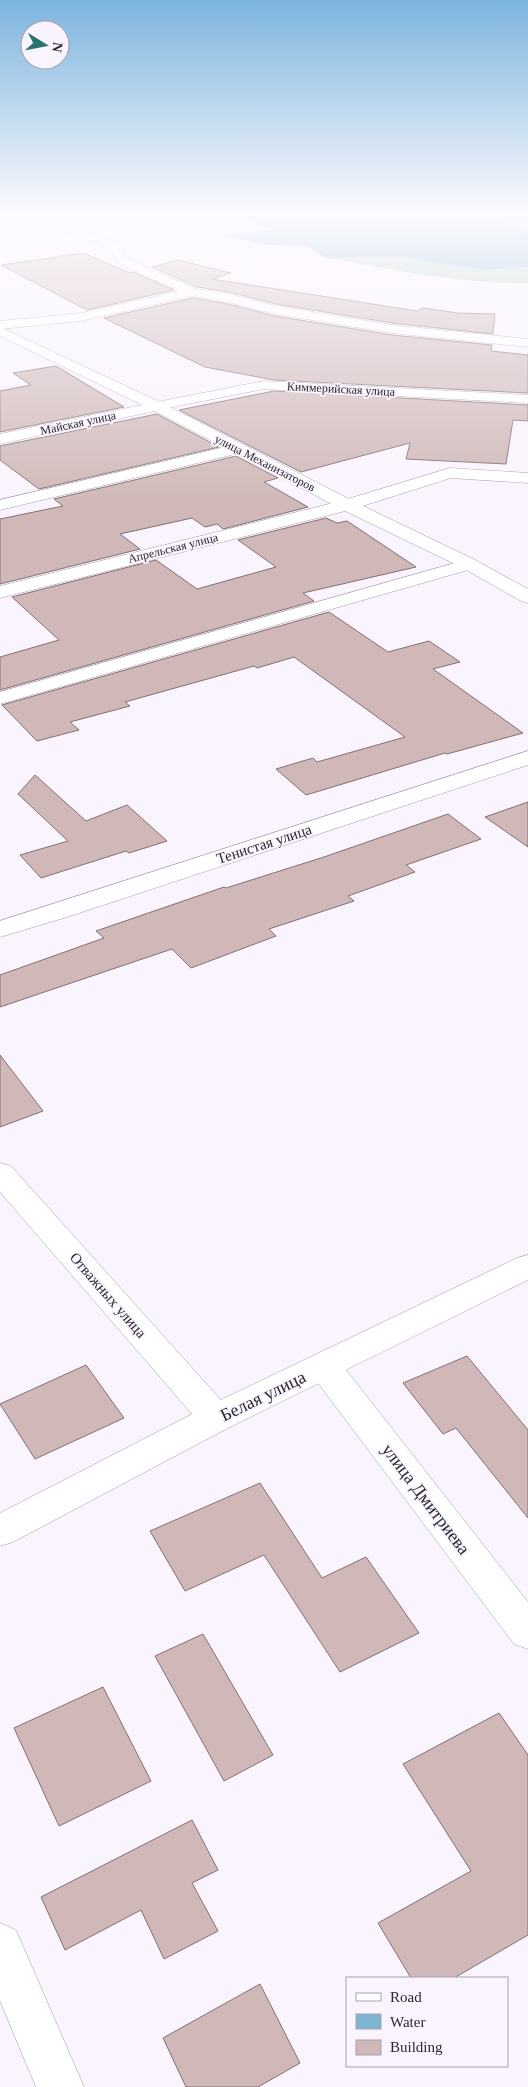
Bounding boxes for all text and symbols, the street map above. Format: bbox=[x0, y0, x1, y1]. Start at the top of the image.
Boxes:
north arrow bbox=[20, 20, 70, 70]
text: N bbox=[49, 41, 66, 53]
street label: Киммерийская улица bbox=[287, 379, 396, 399]
street label: Майская улица bbox=[39, 408, 118, 438]
street label: улица Механизаторов bbox=[212, 432, 318, 495]
street label: Апрельская улица bbox=[127, 530, 220, 566]
street label: Тенистая улица bbox=[214, 821, 314, 867]
street label: Отважных улица bbox=[67, 1249, 150, 1341]
street label: Белая улица bbox=[217, 1367, 309, 1425]
street label: улица Дмитриева bbox=[378, 1440, 474, 1558]
legend bbox=[346, 1977, 508, 2067]
text: Road bbox=[390, 1989, 422, 2005]
text: Water bbox=[390, 2014, 425, 2030]
text: Building bbox=[390, 2039, 443, 2055]

